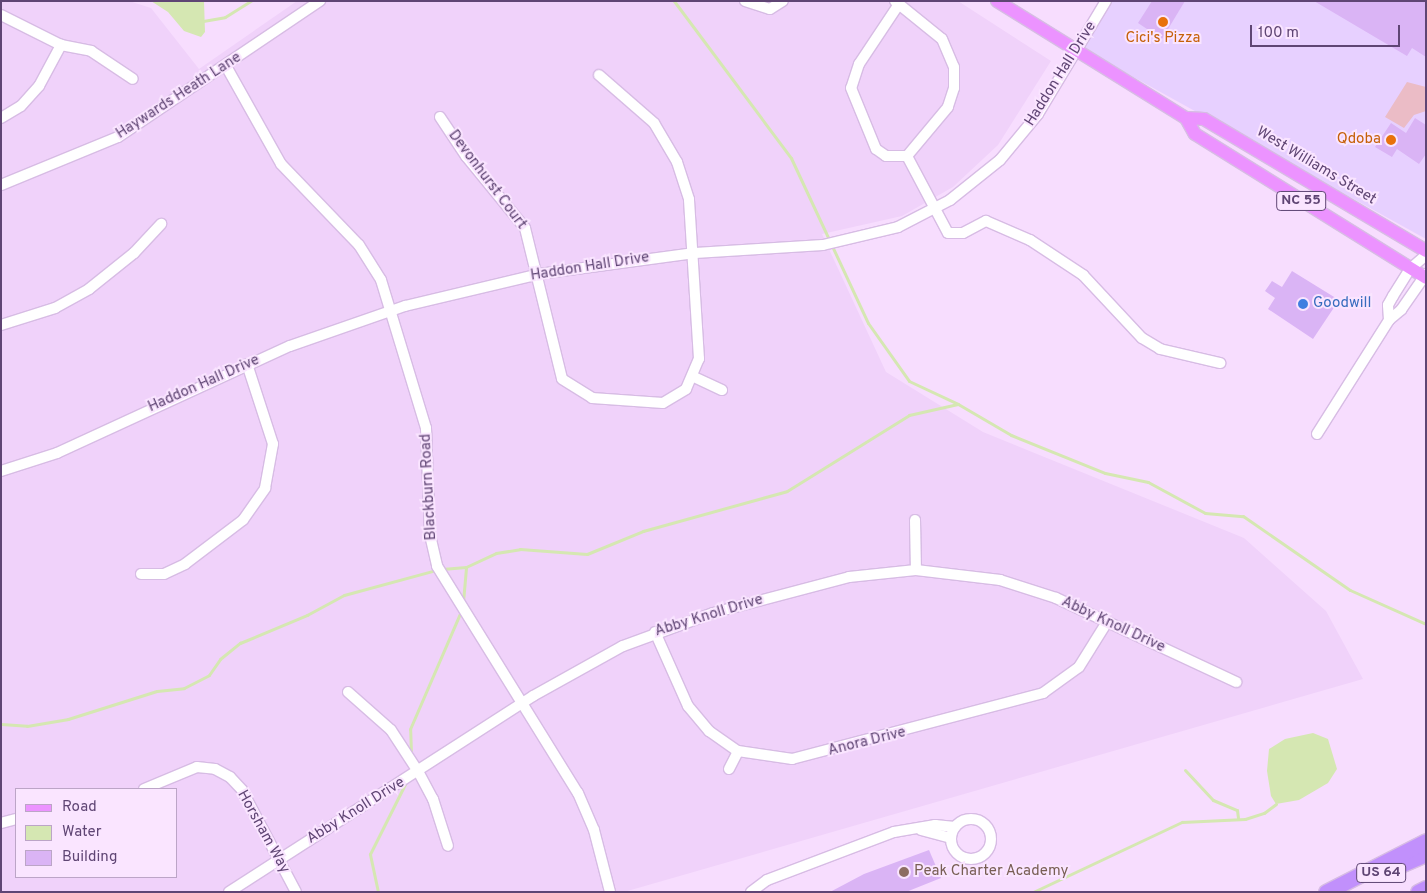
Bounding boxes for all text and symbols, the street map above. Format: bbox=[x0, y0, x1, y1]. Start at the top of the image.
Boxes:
scale bar bbox=[1252, 15, 1402, 47]
marker: Cici's Pizza bbox=[1157, 16, 1169, 28]
street label: Haddon Hall Drive bbox=[1022, 18, 1100, 130]
text: 100 m bbox=[1258, 24, 1299, 43]
place label: Cici's Pizza bbox=[1126, 30, 1200, 48]
street label: Haywards Heath Lane bbox=[113, 49, 245, 143]
street label: West Williams Street bbox=[1253, 123, 1379, 209]
street label: Devonhurst Court bbox=[444, 127, 530, 233]
place label: Qdoba bbox=[1337, 131, 1381, 149]
marker: Qdoba bbox=[1385, 134, 1397, 146]
road number: NC 55 bbox=[1276, 190, 1326, 212]
street label: Haddon Hall Drive bbox=[529, 249, 651, 285]
place label: Goodwill bbox=[1313, 295, 1371, 313]
marker: Goodwill bbox=[1297, 298, 1309, 310]
street label: Haddon Hall Drive bbox=[145, 351, 263, 417]
street label: Blackburn Road bbox=[417, 433, 441, 541]
street label: Abby Knoll Drive bbox=[653, 591, 765, 641]
street label: Abby Knoll Drive bbox=[1058, 593, 1168, 657]
street label: Anora Drive bbox=[826, 724, 908, 760]
street label: Abby Knoll Drive bbox=[304, 774, 408, 848]
street label: Horsham Way bbox=[233, 787, 293, 877]
legend bbox=[15, 788, 178, 878]
text: Road bbox=[62, 798, 97, 817]
text: Water bbox=[62, 823, 101, 842]
text: Building bbox=[62, 848, 117, 867]
road number: US 64 bbox=[1356, 861, 1406, 884]
place label: Peak Charter Academy bbox=[914, 863, 1069, 881]
marker: Peak Charter Academy bbox=[898, 866, 910, 878]

